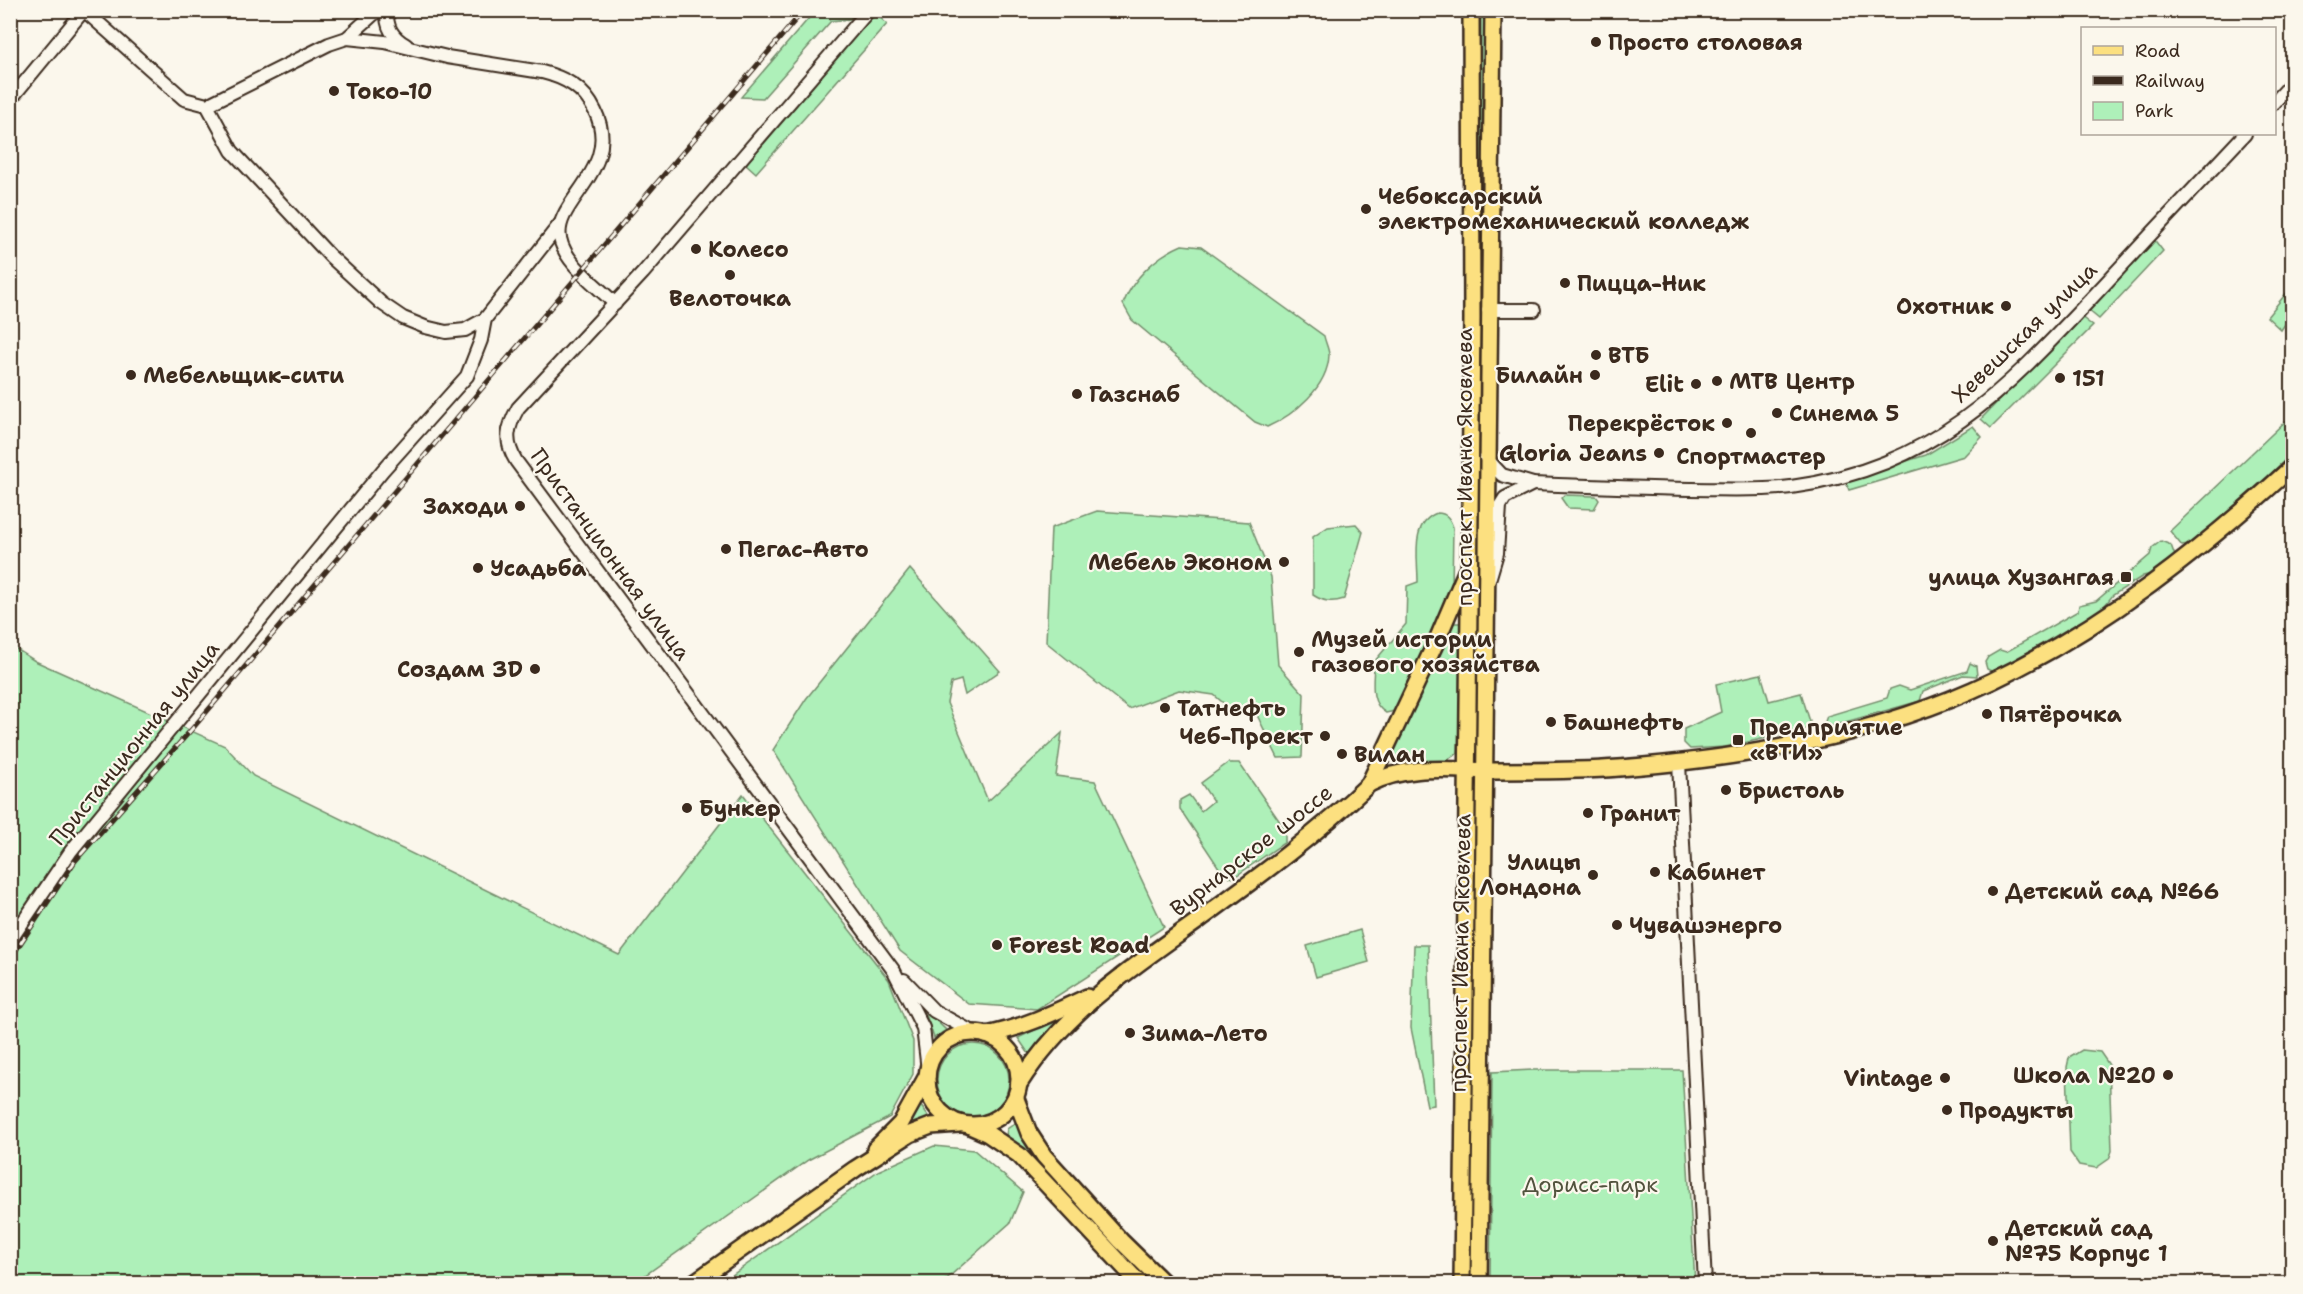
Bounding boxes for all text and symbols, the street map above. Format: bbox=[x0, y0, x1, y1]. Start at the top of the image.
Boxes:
legend bbox=[2081, 27, 2276, 135]
place label: Просто столовая bbox=[1608, 28, 1803, 57]
marker: Просто столовая bbox=[1589, 35, 1603, 49]
text: Road bbox=[2135, 39, 2180, 63]
text: Railway bbox=[2135, 69, 2205, 93]
place label: Токо-10 bbox=[346, 77, 432, 106]
marker: Токо-10 bbox=[327, 84, 341, 98]
text: Park bbox=[2135, 99, 2174, 123]
place label: Чебоксарский электромеханический колледж bbox=[1378, 182, 1749, 236]
marker: Чебоксарский электромеханический колледж bbox=[1359, 202, 1373, 216]
place label: Колесо bbox=[708, 235, 789, 264]
marker: Колесо bbox=[689, 242, 703, 256]
street label: Хевешская улица bbox=[1946, 255, 2103, 409]
marker: Велоточка bbox=[723, 268, 737, 282]
place label: Пицца-Ник bbox=[1577, 269, 1706, 298]
marker: Пицца-Ник bbox=[1558, 276, 1572, 290]
place label: Велоточка bbox=[669, 284, 791, 313]
place label: Охотник bbox=[1896, 292, 1994, 321]
marker: Охотник bbox=[1999, 299, 2013, 313]
street label: проспект Ивана Яковлева bbox=[1450, 327, 1479, 606]
place label: ВТБ bbox=[1608, 341, 1650, 370]
marker: ВТБ bbox=[1589, 348, 1603, 362]
place label: Мебельщик-сити bbox=[143, 361, 344, 390]
place label: Билайн bbox=[1496, 361, 1583, 390]
place label: 151 bbox=[2072, 364, 2105, 393]
place label: МТВ Центр bbox=[1729, 367, 1855, 396]
marker: Мебельщик-сити bbox=[124, 368, 138, 382]
marker: Билайн bbox=[1588, 368, 1602, 382]
place label: Elit bbox=[1645, 370, 1684, 399]
marker: 151 bbox=[2053, 371, 2067, 385]
marker: МТВ Центр bbox=[1710, 374, 1724, 388]
marker: Elit bbox=[1689, 377, 1703, 391]
place label: Газснаб bbox=[1089, 380, 1180, 409]
marker: Газснаб bbox=[1070, 387, 1084, 401]
place label: Синема 5 bbox=[1789, 399, 1899, 428]
marker: Синема 5 bbox=[1770, 406, 1784, 420]
place label: Перекрёсток bbox=[1568, 409, 1715, 438]
marker: Перекрёсток bbox=[1720, 416, 1734, 430]
marker: Спортмастер bbox=[1744, 426, 1758, 440]
place label: Gloria Jeans bbox=[1499, 439, 1647, 468]
place label: Спортмастер bbox=[1676, 442, 1826, 471]
street label: Пристанционная улица bbox=[524, 443, 697, 666]
marker: Gloria Jeans bbox=[1652, 446, 1666, 460]
place label: Заходи bbox=[423, 492, 508, 521]
marker: Заходи bbox=[513, 499, 527, 513]
place label: Пегас-Авто bbox=[738, 535, 869, 564]
marker: Пегас-Авто bbox=[719, 542, 733, 556]
place label: Мебель Эконом bbox=[1088, 548, 1272, 577]
place label: Усадьба bbox=[490, 554, 587, 583]
marker: Мебель Эконом bbox=[1277, 555, 1291, 569]
marker: Усадьба bbox=[471, 561, 485, 575]
place label: улица Хузангая bbox=[1928, 563, 2114, 592]
marker: улица Хузангая bbox=[2119, 570, 2133, 584]
place label: Музей истории газового хозяйства bbox=[1311, 625, 1540, 679]
street label: Пристанционная улица bbox=[43, 635, 226, 852]
marker: Музей истории газового хозяйства bbox=[1292, 645, 1306, 659]
place label: Создам 3D bbox=[397, 655, 523, 684]
marker: Создам 3D bbox=[528, 662, 542, 676]
place label: Татнефть bbox=[1177, 694, 1286, 723]
place label: Пятёрочка bbox=[1999, 700, 2122, 729]
marker: Татнефть bbox=[1158, 701, 1172, 715]
marker: Пятёрочка bbox=[1980, 707, 1994, 721]
place label: Башнефть bbox=[1563, 708, 1684, 737]
place label: Предприятие «ВТИ» bbox=[1750, 713, 1903, 767]
marker: Башнефть bbox=[1544, 715, 1558, 729]
place label: Чеб-Проект bbox=[1179, 722, 1314, 751]
marker: Чеб-Проект bbox=[1318, 729, 1332, 743]
marker: Предприятие «ВТИ» bbox=[1731, 733, 1745, 747]
place label: Вилан bbox=[1354, 740, 1425, 769]
marker: Вилан bbox=[1335, 747, 1349, 761]
place label: Бристоль bbox=[1738, 776, 1844, 805]
street label: Вурнарское шоссе bbox=[1164, 778, 1338, 923]
marker: Бристоль bbox=[1719, 783, 1733, 797]
place label: Бункер bbox=[699, 794, 781, 823]
place label: Гранит bbox=[1600, 799, 1681, 828]
marker: Бункер bbox=[680, 801, 694, 815]
marker: Гранит bbox=[1581, 806, 1595, 820]
street label: проспект Ивана Яковлева bbox=[1444, 813, 1477, 1093]
place label: Улицы Лондона bbox=[1479, 848, 1581, 902]
place label: Кабинет bbox=[1667, 858, 1766, 887]
marker: Кабинет bbox=[1648, 865, 1662, 879]
marker: Улицы Лондона bbox=[1586, 868, 1600, 882]
place label: Детский сад №66 bbox=[2005, 877, 2219, 906]
marker: Детский сад №66 bbox=[1986, 884, 2000, 898]
place label: Чувашэнерго bbox=[1629, 911, 1782, 940]
marker: Чувашэнерго bbox=[1610, 918, 1624, 932]
place label: Forest Road bbox=[1009, 931, 1150, 960]
marker: Forest Road bbox=[990, 938, 1004, 952]
place label: Зима-Лето bbox=[1142, 1019, 1268, 1048]
marker: Зима-Лето bbox=[1123, 1026, 1137, 1040]
place label: Школа №20 bbox=[2013, 1061, 2156, 1090]
place label: Vintage bbox=[1844, 1064, 1933, 1093]
marker: Школа №20 bbox=[2161, 1068, 2175, 1082]
marker: Vintage bbox=[1938, 1071, 1952, 1085]
place label: Продукты bbox=[1959, 1096, 2073, 1125]
marker: Продукты bbox=[1940, 1103, 1954, 1117]
park label: Дорисс-парк bbox=[1522, 1170, 1658, 1199]
place label: Детский сад №75 Корпус 1 bbox=[2005, 1214, 2168, 1268]
marker: Детский сад №75 Корпус 1 bbox=[1986, 1234, 2000, 1248]

